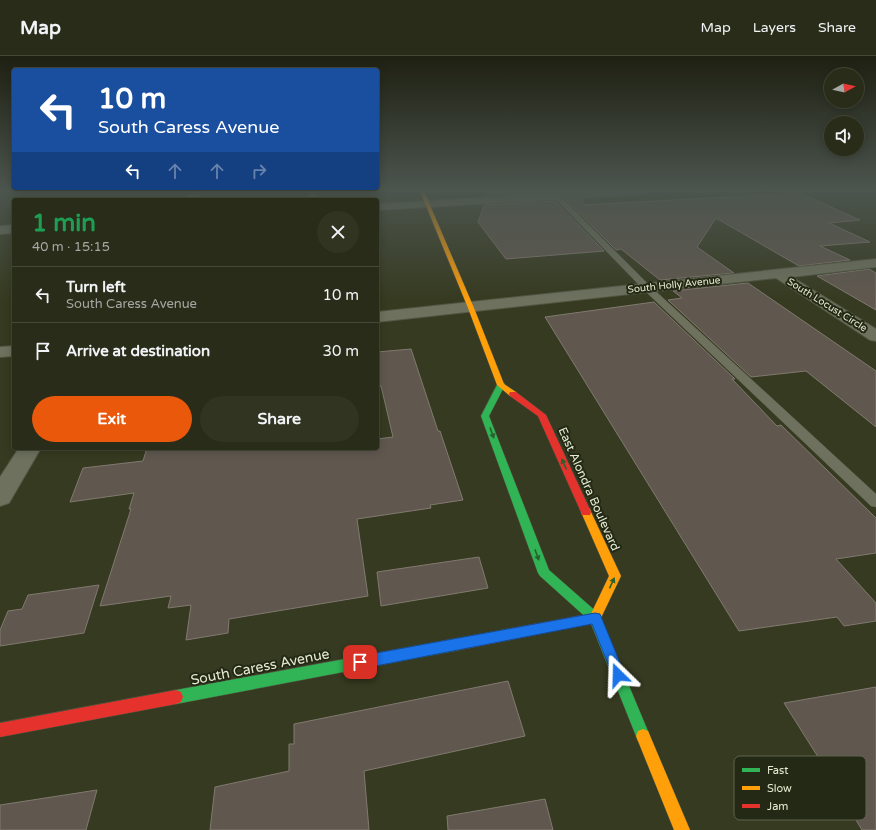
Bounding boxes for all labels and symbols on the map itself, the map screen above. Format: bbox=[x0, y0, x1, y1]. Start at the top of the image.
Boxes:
north arrow bbox=[824, 68, 864, 108]
street label: South Holly Avenue bbox=[627, 274, 721, 296]
street label: South Locust Circle bbox=[785, 276, 869, 335]
street label: East Alondra Boulevard bbox=[555, 425, 623, 553]
one-way arrow bbox=[489, 428, 495, 440]
one-way arrow bbox=[561, 459, 567, 470]
one-way arrow bbox=[534, 550, 540, 562]
one-way arrow bbox=[609, 577, 615, 588]
street label: South Caress Avenue bbox=[189, 645, 331, 689]
pin bbox=[343, 645, 377, 679]
position arrow bbox=[597, 654, 639, 696]
legend bbox=[734, 756, 866, 820]
text: Fast bbox=[767, 764, 788, 777]
text: Slow bbox=[767, 782, 792, 795]
text: Jam bbox=[767, 800, 788, 813]

